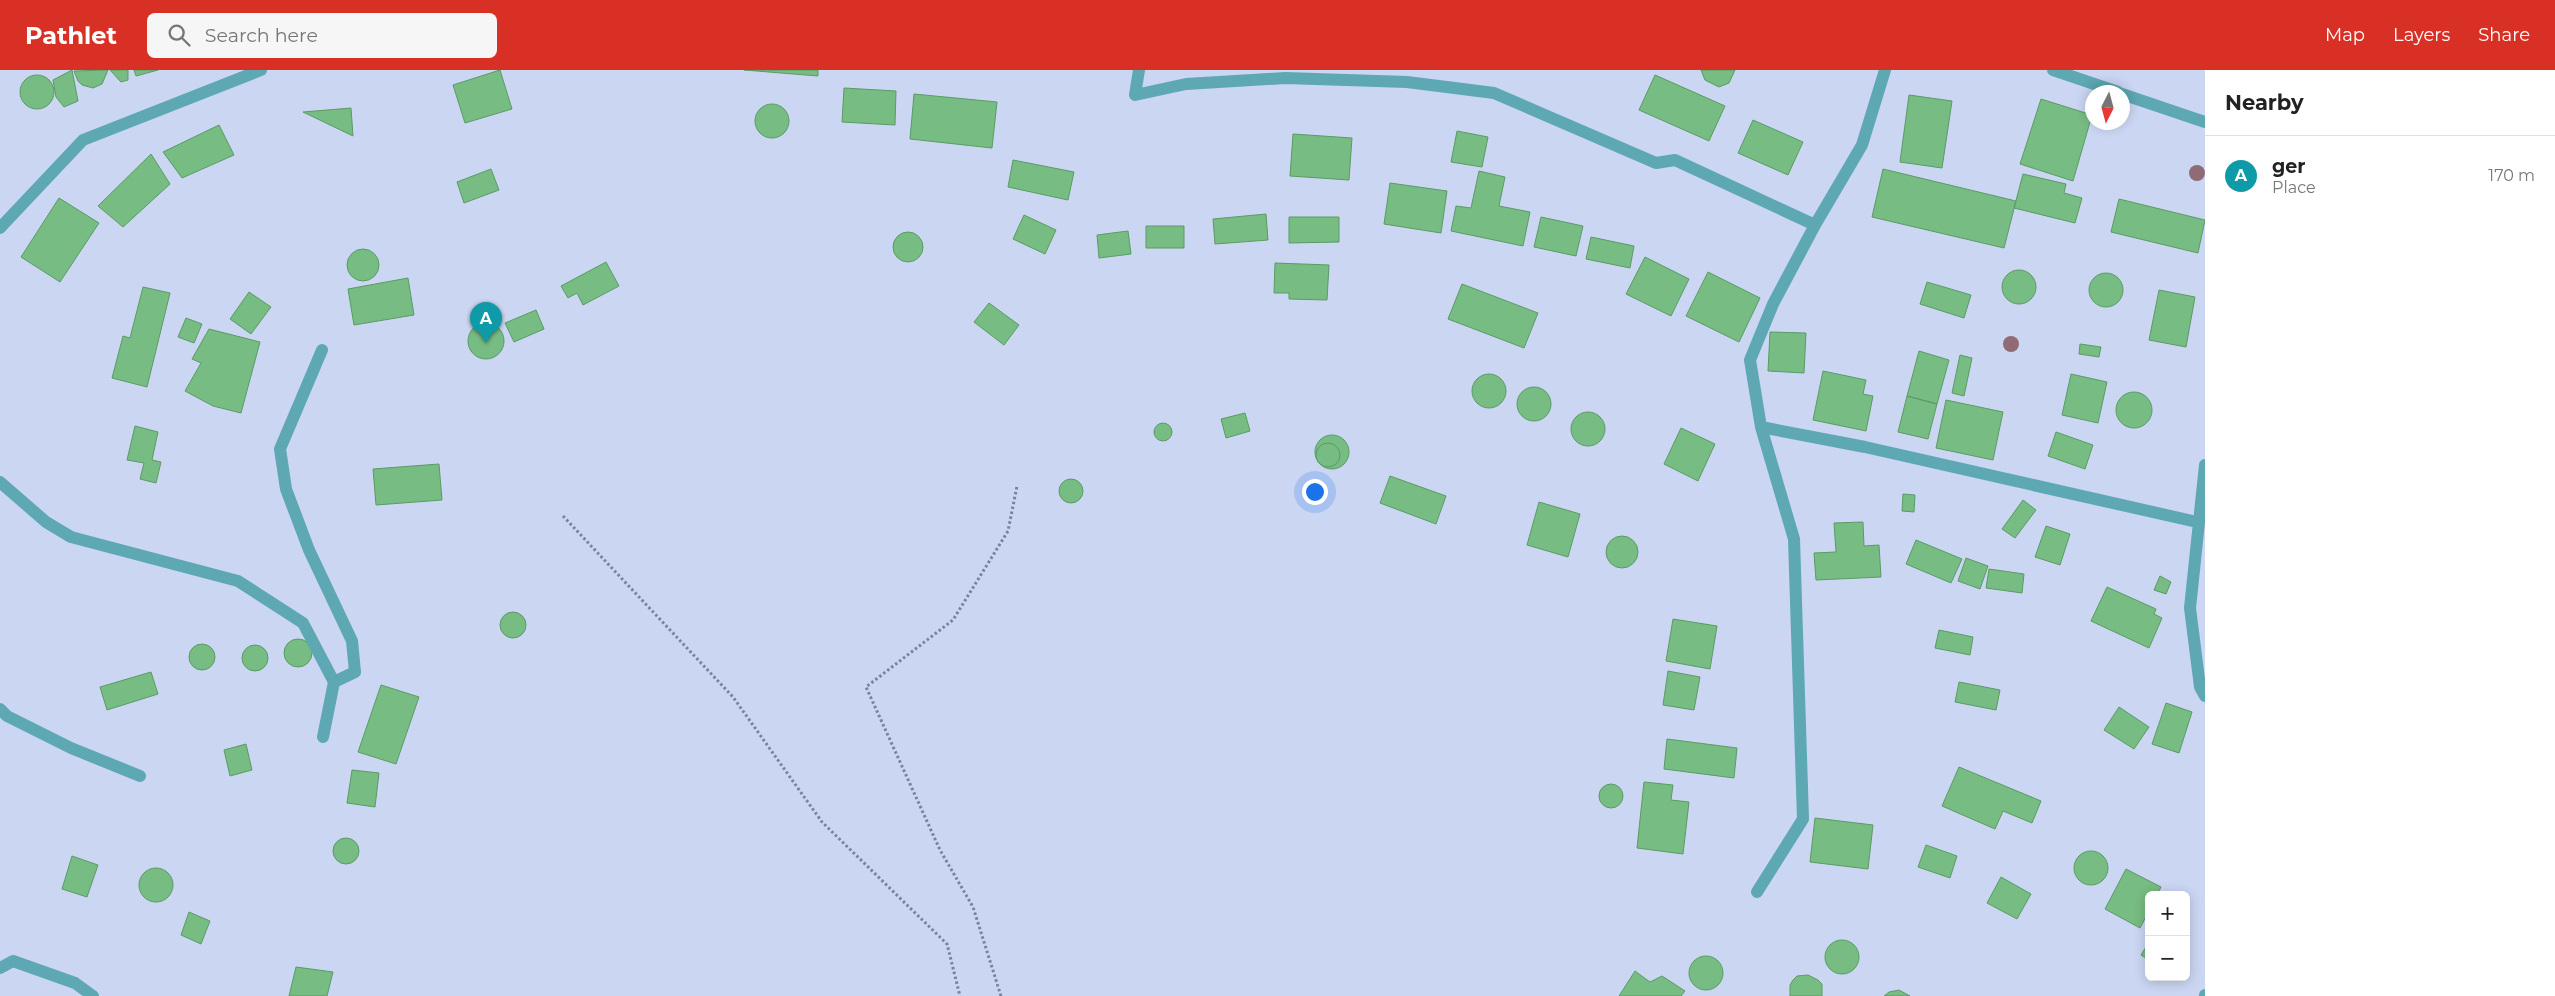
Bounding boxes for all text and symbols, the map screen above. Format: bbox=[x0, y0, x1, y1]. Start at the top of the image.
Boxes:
search box bbox=[147, 13, 497, 58]
text: Pathlet bbox=[25, 21, 117, 50]
icon: search bbox=[165, 21, 193, 49]
text: Search here bbox=[205, 24, 318, 47]
text: Map bbox=[2325, 24, 2365, 46]
text: Layers bbox=[2393, 24, 2450, 46]
text: Share bbox=[2478, 24, 2530, 46]
north arrow bbox=[2085, 85, 2130, 130]
text: Nearby bbox=[2225, 90, 2304, 115]
text: ger bbox=[2272, 155, 2305, 178]
text: A bbox=[2235, 166, 2247, 185]
text: 170 m bbox=[2488, 166, 2535, 185]
text: Place bbox=[2272, 178, 2316, 197]
pin: A bbox=[470, 302, 502, 343]
your location bbox=[1302, 479, 1328, 505]
map controls bbox=[2145, 891, 2190, 981]
button: + bbox=[2145, 891, 2190, 936]
button: − bbox=[2145, 936, 2190, 981]

